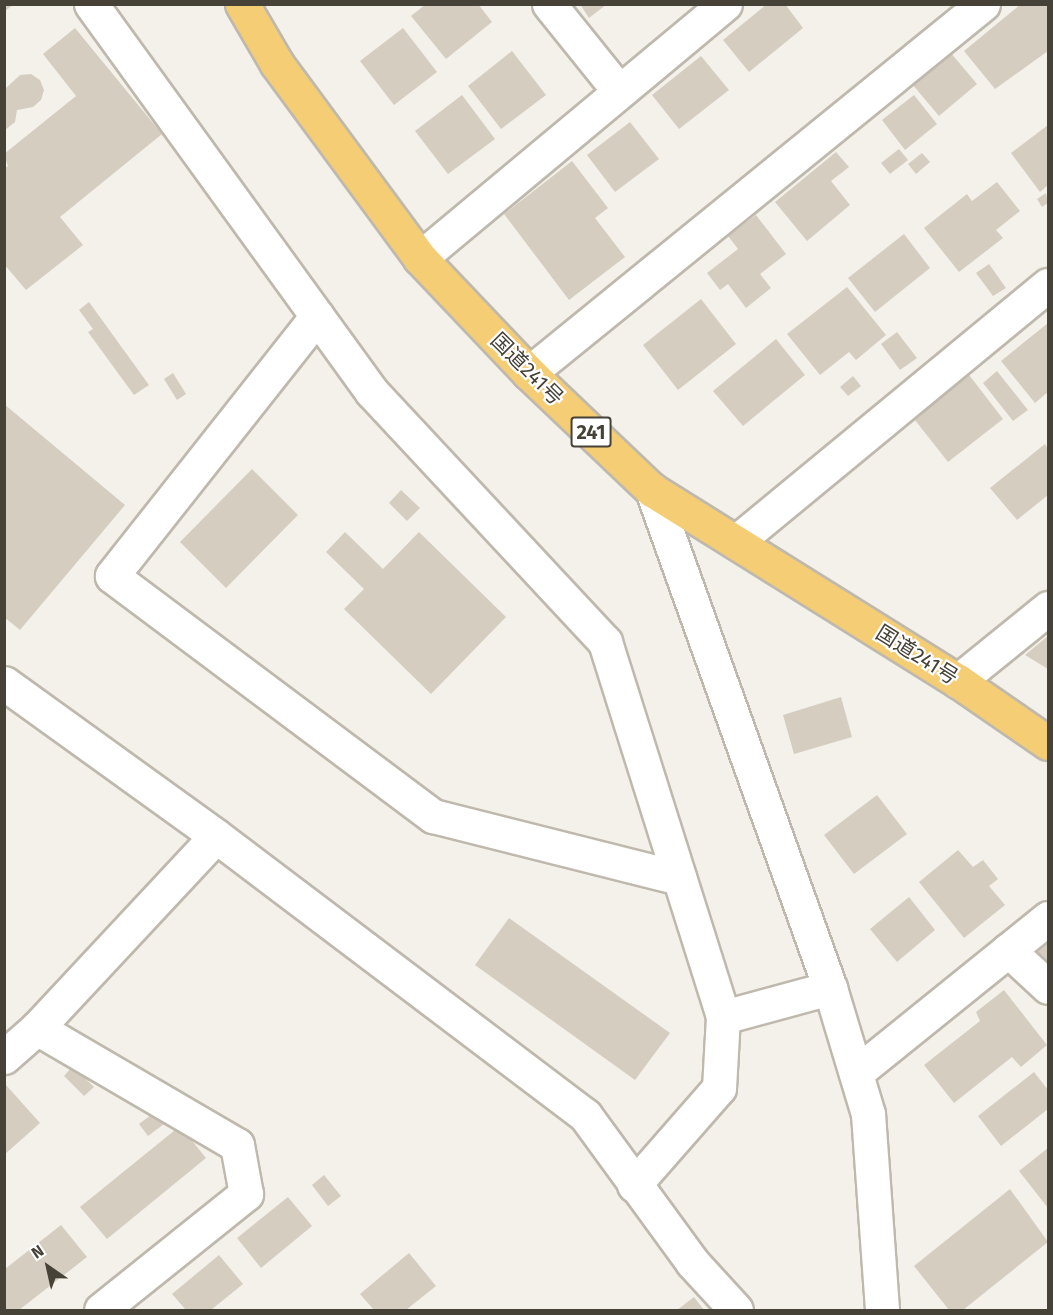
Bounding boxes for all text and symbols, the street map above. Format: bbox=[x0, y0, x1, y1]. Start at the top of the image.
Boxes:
street label: 国道241号 bbox=[486, 328, 568, 410]
road number: 241 bbox=[570, 415, 612, 449]
street label: 国道241号 bbox=[871, 620, 963, 690]
north arrow bbox=[18, 1237, 78, 1297]
text: N bbox=[28, 1241, 47, 1263]

